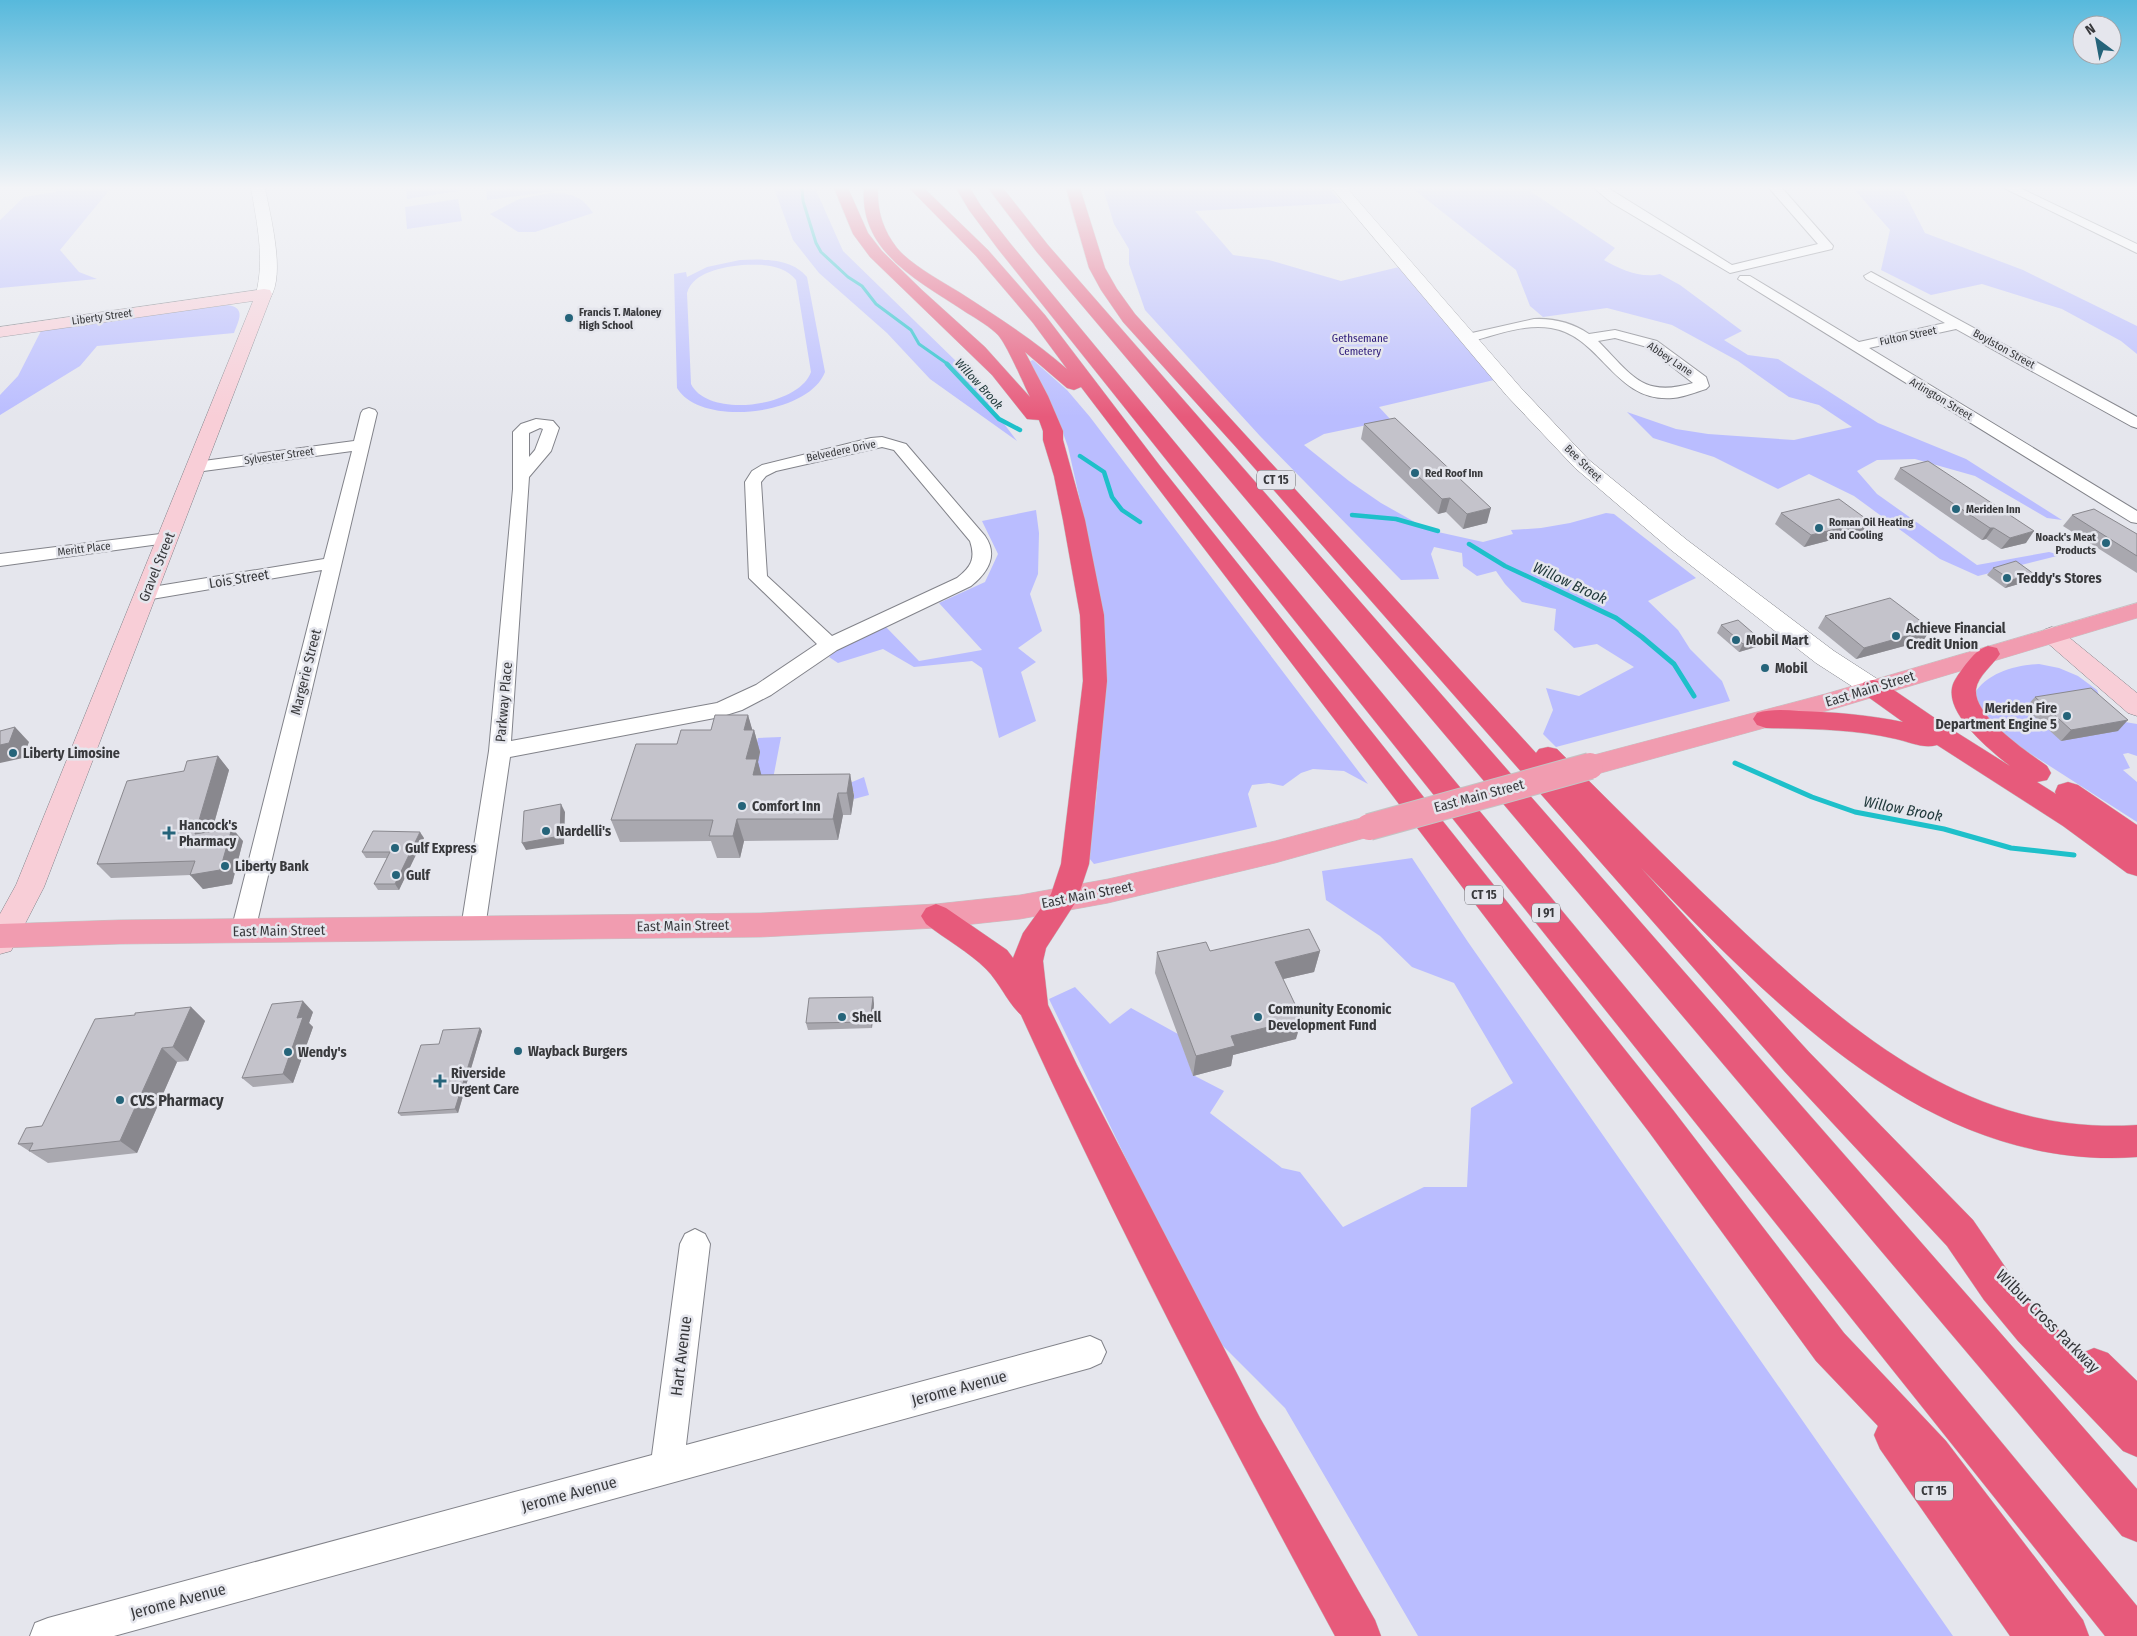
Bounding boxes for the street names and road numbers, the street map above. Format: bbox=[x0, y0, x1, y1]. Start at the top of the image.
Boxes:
street label: Liberty Street bbox=[71, 306, 133, 328]
street label: Fulton Street bbox=[1878, 324, 1938, 348]
street label: Boylston Street bbox=[1971, 327, 2038, 372]
street label: Abbey Lane bbox=[1645, 339, 1695, 379]
street label: Arlington Street bbox=[1907, 375, 1975, 423]
street label: Belvedere Drive bbox=[805, 437, 877, 465]
street label: Bee Street bbox=[1562, 442, 1605, 484]
street label: Sylvester Street bbox=[243, 445, 315, 467]
road number: CT 15 bbox=[1257, 470, 1295, 490]
street label: Gravel Street bbox=[135, 529, 179, 604]
street label: Meritt Place bbox=[57, 539, 111, 559]
street label: Lois Street bbox=[208, 566, 271, 592]
street label: Margerie Street bbox=[287, 627, 325, 717]
street label: Parkway Place bbox=[492, 661, 516, 743]
street label: East Main Street bbox=[1823, 667, 1917, 711]
street label: East Main Street bbox=[1432, 776, 1526, 816]
street label: East Main Street bbox=[1040, 878, 1134, 912]
road number: CT 15 bbox=[1465, 886, 1503, 904]
road number: I 91 bbox=[1532, 904, 1560, 922]
street label: East Main Street bbox=[637, 917, 730, 935]
street label: East Main Street bbox=[233, 922, 326, 940]
street label: Wilbur Cross Parkway bbox=[1992, 1265, 2104, 1377]
street label: Hart Avenue bbox=[667, 1315, 695, 1397]
street label: Jerome Avenue bbox=[909, 1366, 1009, 1410]
street label: Jerome Avenue bbox=[519, 1472, 619, 1516]
road number: CT 15 bbox=[1915, 1482, 1953, 1500]
street label: Jerome Avenue bbox=[128, 1579, 228, 1623]

